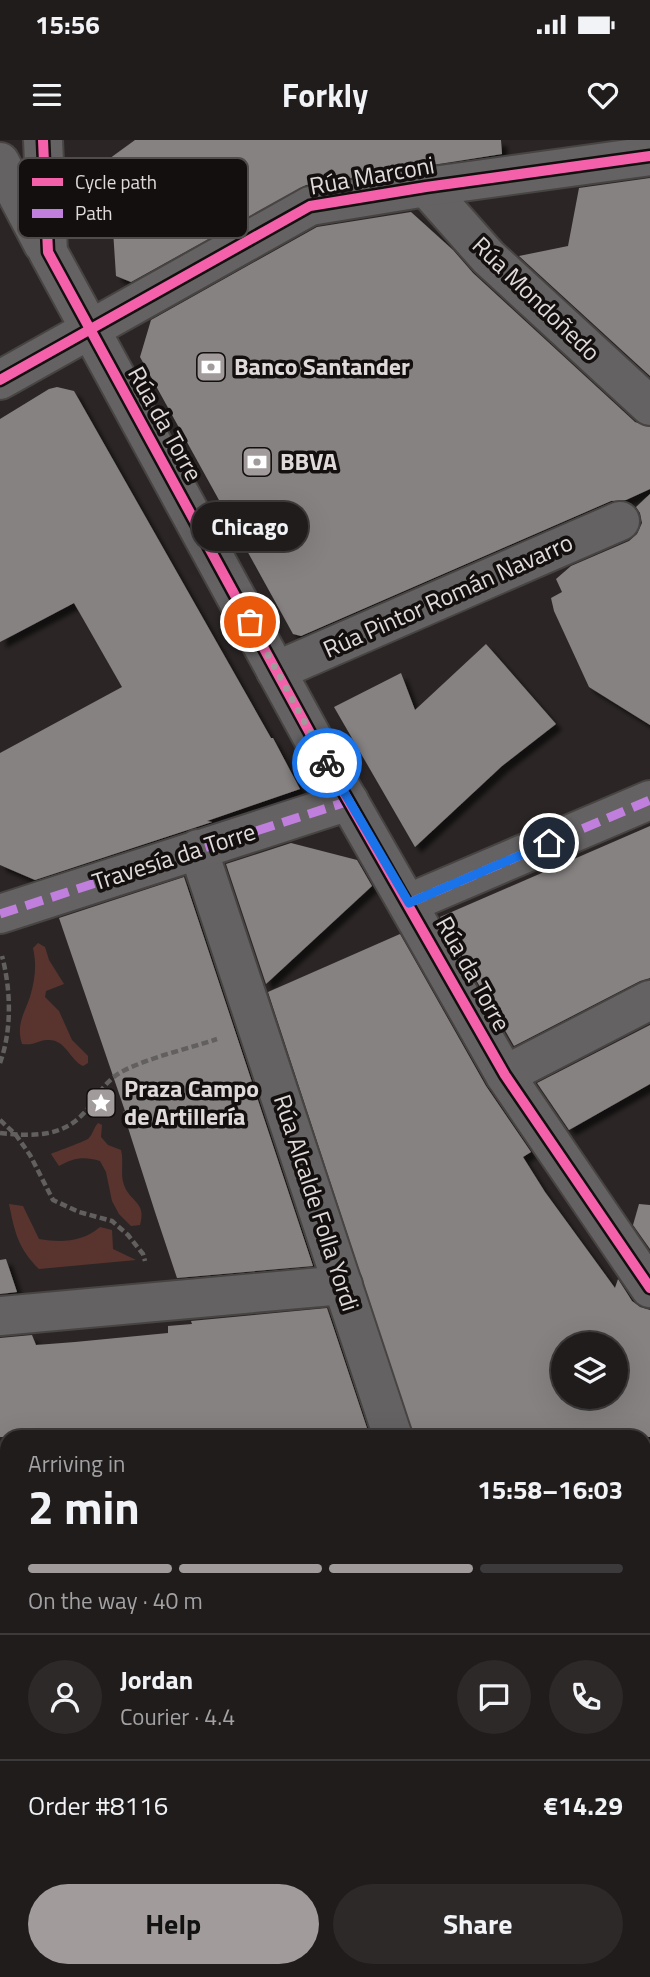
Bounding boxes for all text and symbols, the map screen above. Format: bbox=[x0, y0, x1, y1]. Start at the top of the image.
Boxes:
text: 15:56 bbox=[35, 5, 100, 44]
text: Forkly bbox=[282, 71, 368, 119]
icon: menu bbox=[28, 76, 66, 114]
icon: heart bbox=[584, 76, 622, 114]
street label: Rúa Marconi bbox=[307, 146, 437, 204]
legend bbox=[18, 158, 248, 238]
text: Cycle path bbox=[75, 167, 157, 196]
text: Path bbox=[75, 198, 113, 227]
street label: Rúa Mondoñedo bbox=[464, 228, 609, 369]
place label: Banco Santander bbox=[234, 348, 410, 384]
bank icon: Banco Santander bbox=[194, 350, 228, 384]
street label: Rúa da Torre bbox=[119, 360, 212, 488]
place label: BBVA bbox=[280, 443, 338, 479]
bank icon: BBVA bbox=[240, 445, 274, 479]
callout: Chicago bbox=[192, 503, 308, 552]
text: Chicago bbox=[211, 509, 289, 544]
street label: Rúa Pintor Román Navarro bbox=[317, 524, 578, 666]
pin bbox=[220, 592, 280, 652]
icon: bag bbox=[231, 603, 269, 641]
courier bbox=[292, 728, 362, 798]
icon: bike bbox=[308, 744, 346, 782]
street label: Travesía da Torre bbox=[88, 813, 260, 899]
pin bbox=[519, 813, 579, 873]
icon: home bbox=[530, 824, 568, 862]
street label: Rúa da Torre bbox=[427, 910, 520, 1038]
place label: Praza Campo de Artillería bbox=[124, 1070, 259, 1134]
place icon: Praza Campo de Artillería bbox=[84, 1086, 118, 1120]
street label: Rúa Alcalde Folla Yordi bbox=[265, 1090, 369, 1316]
map controls bbox=[551, 1332, 628, 1409]
button: layers bbox=[551, 1332, 628, 1409]
text: Arriving in bbox=[28, 1446, 125, 1481]
text: 15:58–16:03 bbox=[477, 1470, 623, 1509]
text: 2 min bbox=[28, 1472, 140, 1542]
text: On the way · 40 m bbox=[28, 1583, 203, 1618]
button: person bbox=[28, 1660, 102, 1734]
text: Jordan bbox=[120, 1660, 193, 1699]
button: chat bbox=[457, 1660, 531, 1734]
button: phone bbox=[549, 1660, 623, 1734]
text: Courier · 4.4 bbox=[120, 1699, 235, 1734]
text: Order #8116 bbox=[28, 1786, 168, 1825]
text: €14.29 bbox=[544, 1786, 623, 1825]
button: Help bbox=[28, 1884, 319, 1964]
button: Share bbox=[333, 1884, 623, 1964]

